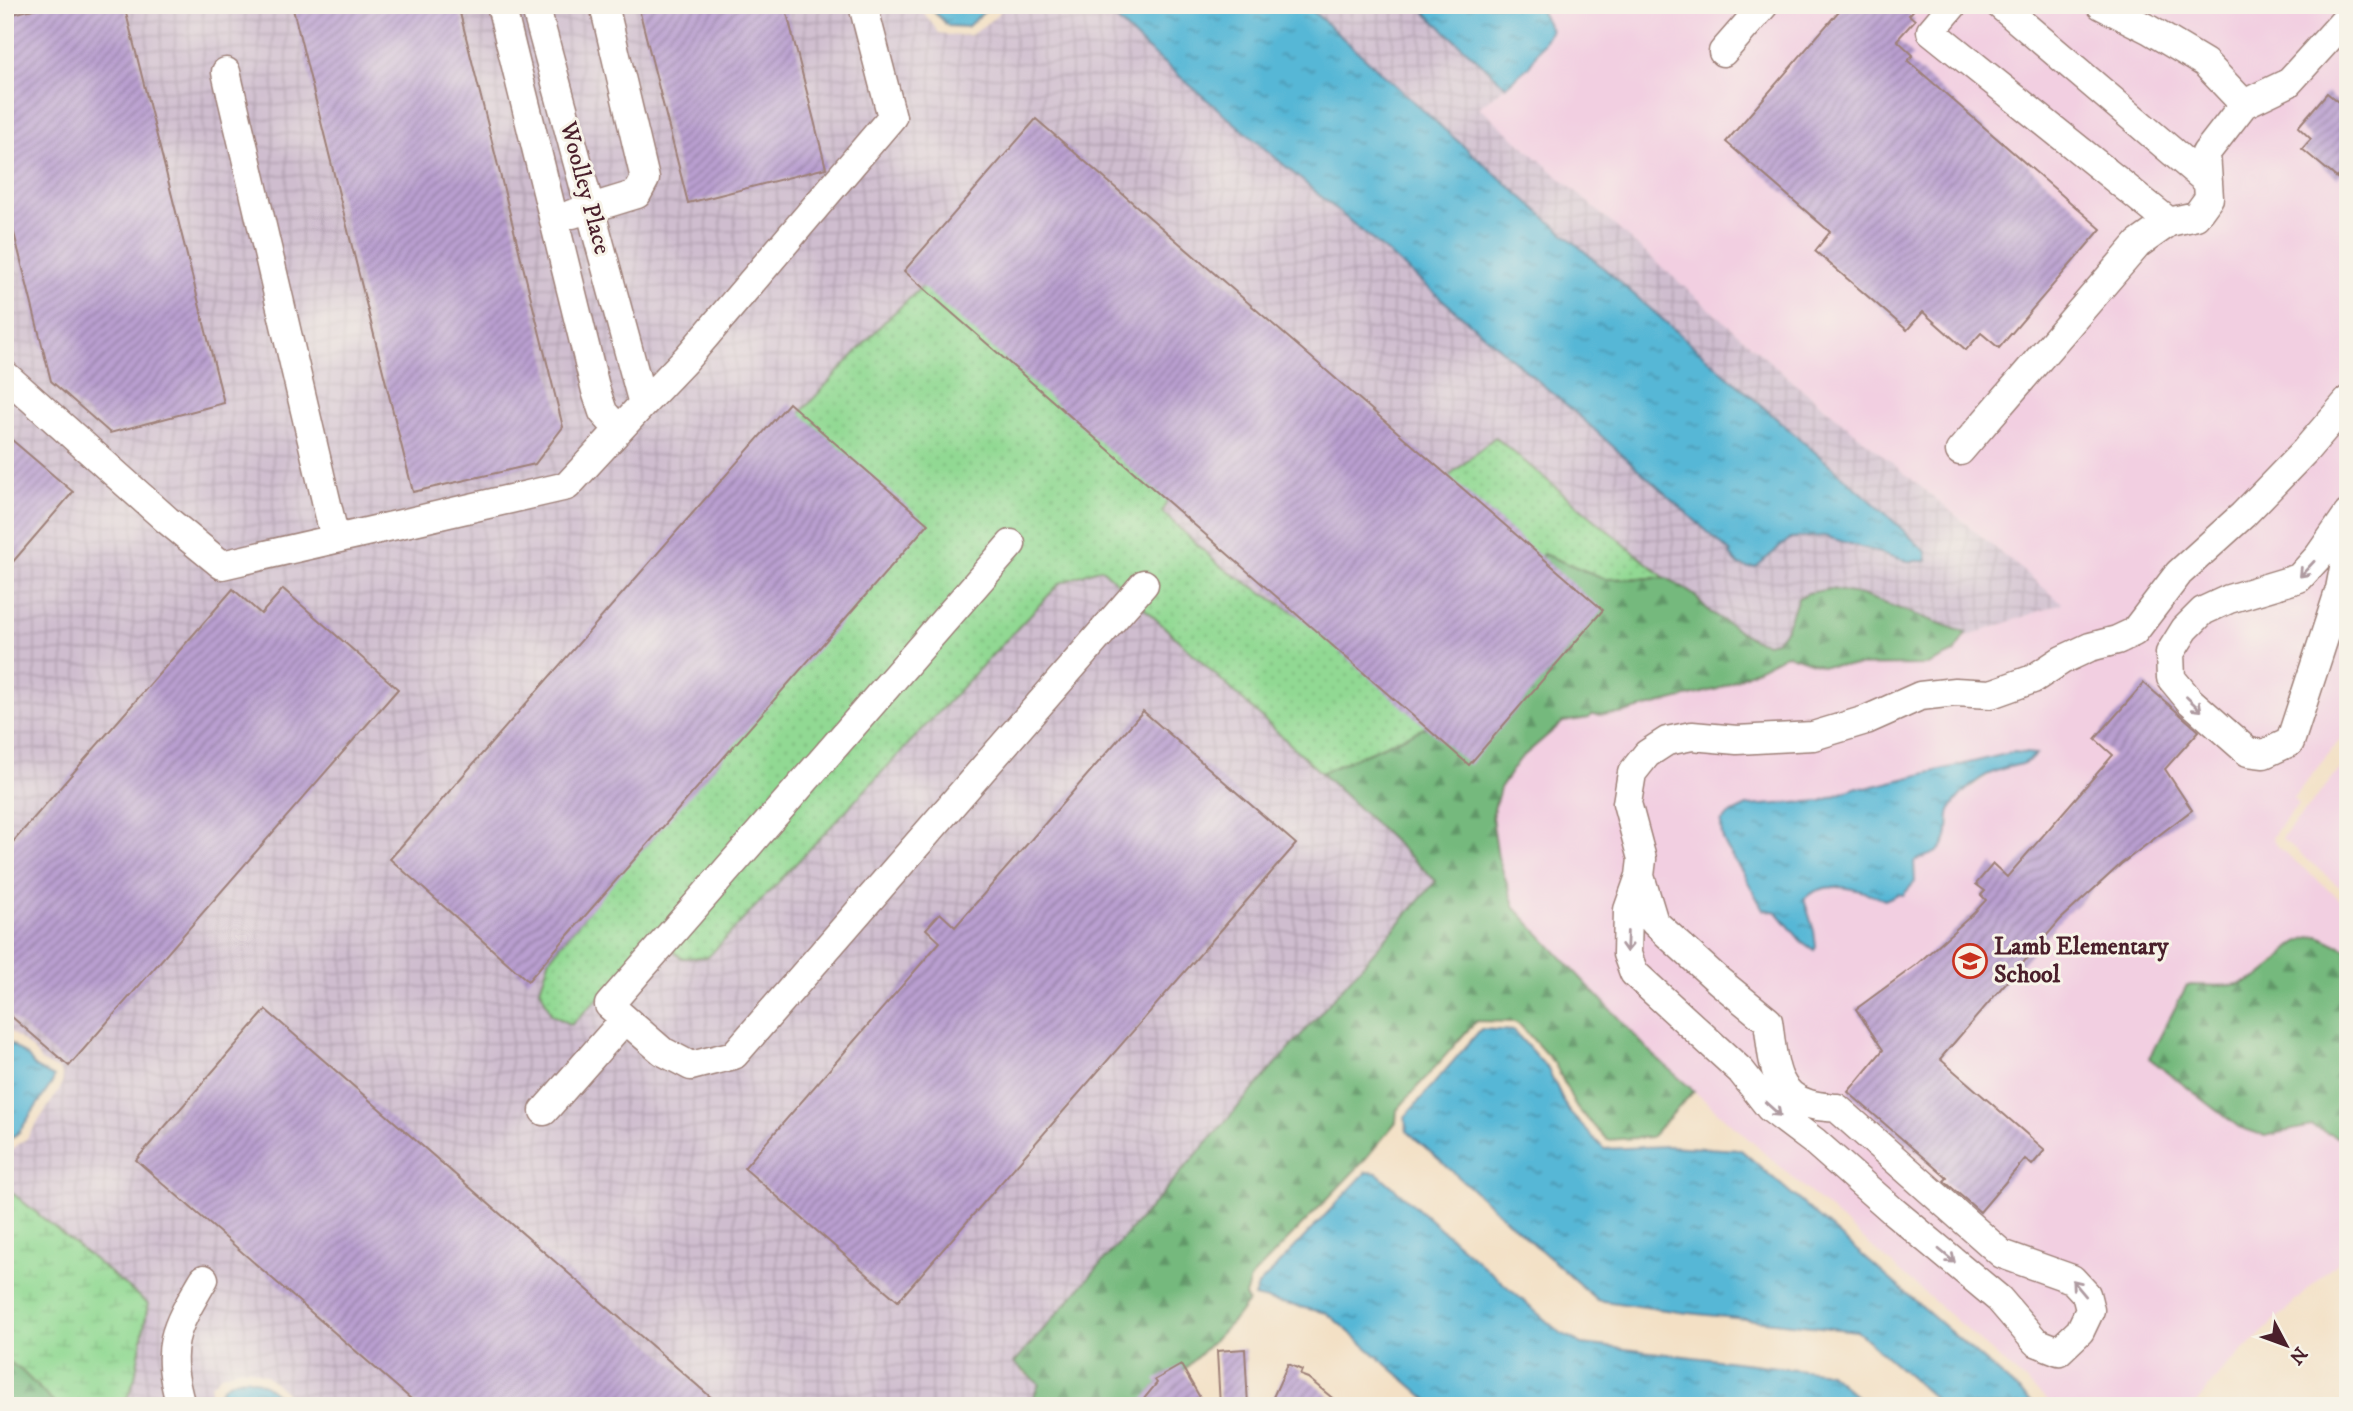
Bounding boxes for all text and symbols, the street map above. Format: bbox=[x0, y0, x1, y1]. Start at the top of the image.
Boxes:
street label: Woolley Place bbox=[553, 117, 617, 258]
one-way arrow bbox=[2299, 560, 2316, 577]
one-way arrow bbox=[2185, 695, 2202, 712]
one-way arrow bbox=[1620, 930, 1634, 953]
place label: Lamb Elementary School bbox=[1994, 932, 2169, 990]
school or university icon: Lamb Elementary School bbox=[1951, 942, 1989, 980]
one-way arrow bbox=[1764, 1101, 1782, 1117]
one-way arrow bbox=[1937, 1248, 1955, 1263]
one-way arrow bbox=[2072, 1279, 2088, 1297]
north arrow bbox=[2252, 1310, 2322, 1380]
text: N bbox=[2284, 1342, 2311, 1369]

